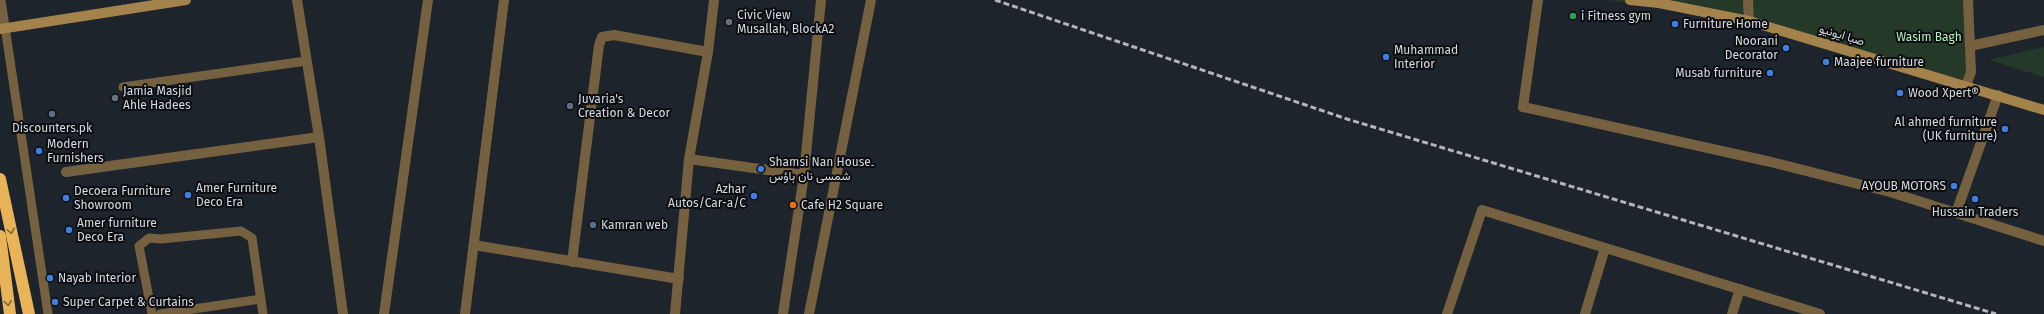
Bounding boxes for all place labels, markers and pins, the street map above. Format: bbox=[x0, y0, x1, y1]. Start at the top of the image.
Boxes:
place label: Civic View Musallah, BlockA2 bbox=[737, 8, 834, 36]
place label: i Fitness gym bbox=[1581, 9, 1651, 23]
marker: i Fitness gym bbox=[1568, 11, 1578, 21]
marker: Civic View Musallah, BlockA2 bbox=[724, 17, 734, 27]
place label: Furniture Home bbox=[1683, 17, 1768, 31]
marker: Furniture Home bbox=[1670, 19, 1680, 29]
place label: Noorani Decorator bbox=[1725, 34, 1778, 62]
place label: Muhammad Interior bbox=[1394, 43, 1458, 71]
marker: Noorani Decorator bbox=[1781, 43, 1791, 53]
marker: Muhammad Interior bbox=[1381, 52, 1391, 62]
place label: Maajee furniture bbox=[1834, 55, 1924, 69]
marker: Maajee furniture bbox=[1821, 57, 1831, 67]
place label: Musab furniture bbox=[1675, 66, 1762, 80]
marker: Musab furniture bbox=[1765, 68, 1775, 78]
place label: Jamia Masjid Ahle Hadees bbox=[123, 84, 192, 112]
place label: Wood Xpert® bbox=[1908, 86, 1979, 100]
marker: Wood Xpert® bbox=[1895, 88, 1905, 98]
place label: Juvaria's Creation & Decor bbox=[578, 92, 670, 120]
marker: Jamia Masjid Ahle Hadees bbox=[110, 93, 120, 103]
marker: Juvaria's Creation & Decor bbox=[565, 101, 575, 111]
marker: Discounters.pk bbox=[47, 109, 57, 119]
place label: Al ahmed furniture (UK furniture) bbox=[1895, 115, 1997, 143]
place label: Discounters.pk bbox=[12, 121, 93, 135]
marker: Al ahmed furniture (UK furniture) bbox=[2000, 124, 2010, 134]
place label: Modern Furnishers bbox=[47, 137, 104, 165]
marker: Modern Furnishers bbox=[34, 146, 44, 156]
place label: Shamsi Nan House۔ شمسی نان ہاؤس bbox=[769, 155, 874, 184]
marker: Shamsi Nan House۔ شمسی نان ہاؤس bbox=[756, 164, 766, 174]
place label: AYOUB MOTORS bbox=[1862, 179, 1946, 193]
place label: Amer Furniture Deco Era bbox=[196, 181, 277, 209]
marker: AYOUB MOTORS bbox=[1949, 181, 1959, 191]
place label: Azhar Autos/Car-a/C bbox=[668, 182, 746, 210]
place label: Decoera Furniture Showroom bbox=[74, 184, 171, 212]
marker: Amer Furniture Deco Era bbox=[183, 190, 193, 200]
marker: Azhar Autos/Car-a/C bbox=[749, 191, 759, 201]
marker: Decoera Furniture Showroom bbox=[61, 193, 71, 203]
marker: Hussain Traders bbox=[1970, 194, 1980, 204]
place label: Cafe H2 Square bbox=[801, 198, 883, 212]
marker: Cafe H2 Square bbox=[788, 200, 798, 210]
place label: Hussain Traders bbox=[1932, 205, 2019, 219]
place label: Amer furniture Deco Era bbox=[77, 216, 157, 244]
place label: Kamran web bbox=[601, 218, 668, 232]
marker: Kamran web bbox=[588, 220, 598, 230]
marker: Amer furniture Deco Era bbox=[64, 225, 74, 235]
place label: Nayab Interior bbox=[58, 271, 136, 285]
marker: Nayab Interior bbox=[45, 273, 55, 283]
place label: Super Carpet & Curtains bbox=[63, 295, 194, 309]
marker: Super Carpet & Curtains bbox=[50, 297, 60, 307]

